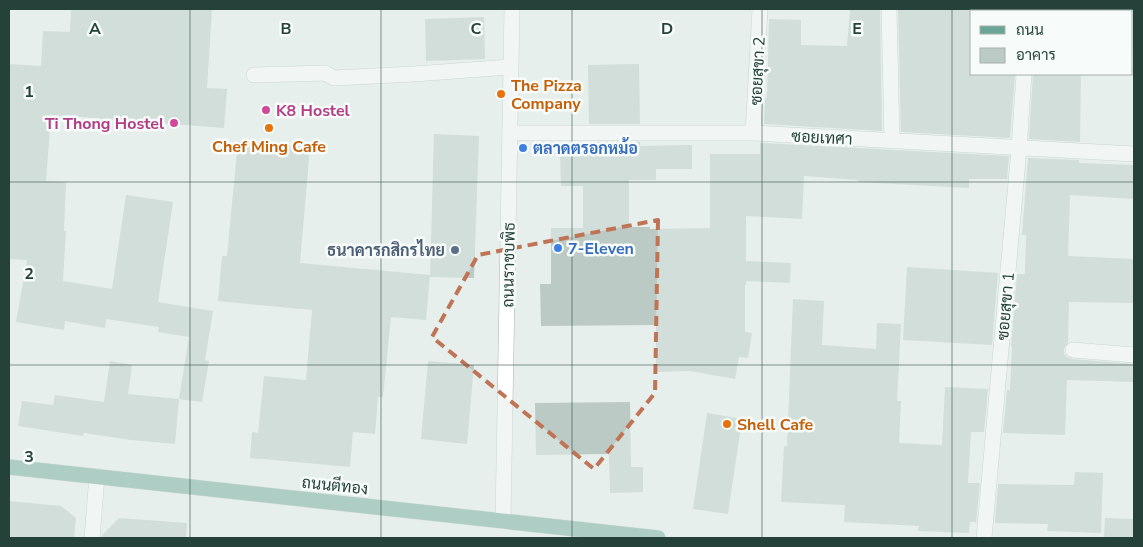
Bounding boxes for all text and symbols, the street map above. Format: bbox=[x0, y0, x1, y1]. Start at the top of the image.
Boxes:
legend bbox=[970, 10, 1133, 75]
text: A bbox=[89, 18, 101, 40]
text: B bbox=[280, 18, 292, 40]
text: C bbox=[471, 18, 482, 40]
text: D bbox=[661, 18, 673, 40]
text: E bbox=[852, 18, 862, 40]
text: ถนน bbox=[1016, 20, 1044, 40]
street label: ซอยสุขา 2 bbox=[745, 36, 771, 106]
text: อาคาร bbox=[1016, 45, 1056, 65]
place label: The Pizza Company bbox=[511, 75, 582, 115]
text: 1 bbox=[24, 81, 34, 103]
marker: The Pizza Company bbox=[495, 88, 507, 100]
place label: K8 Hostel bbox=[276, 100, 350, 122]
marker: K8 Hostel bbox=[260, 104, 272, 116]
place label: Ti Thong Hostel bbox=[45, 113, 164, 135]
marker: Ti Thong Hostel bbox=[168, 117, 180, 129]
marker: Chef Ming Cafe bbox=[263, 122, 275, 134]
street label: ซอยเทศา bbox=[791, 125, 853, 151]
place label: Chef Ming Cafe bbox=[212, 136, 326, 158]
place label: ตลาดตรอกหม้อ bbox=[533, 137, 638, 160]
marker: ตลาดตรอกหม้อ bbox=[517, 142, 529, 154]
street label: ถนนราชบพิธ bbox=[497, 222, 521, 308]
place label: 7-Eleven bbox=[568, 238, 634, 260]
place label: ธนาคารกสิกรไทย bbox=[327, 239, 445, 262]
marker: 7-Eleven bbox=[552, 242, 564, 254]
marker: ธนาคารกสิกรไทย bbox=[449, 244, 461, 256]
text: 2 bbox=[24, 263, 34, 285]
street label: ซอยสุขา 1 bbox=[992, 271, 1020, 341]
place label: Shell Cafe bbox=[737, 414, 814, 436]
marker: Shell Cafe bbox=[721, 418, 733, 430]
text: 3 bbox=[24, 446, 34, 468]
street label: ถนนตีทอง bbox=[301, 471, 369, 500]

